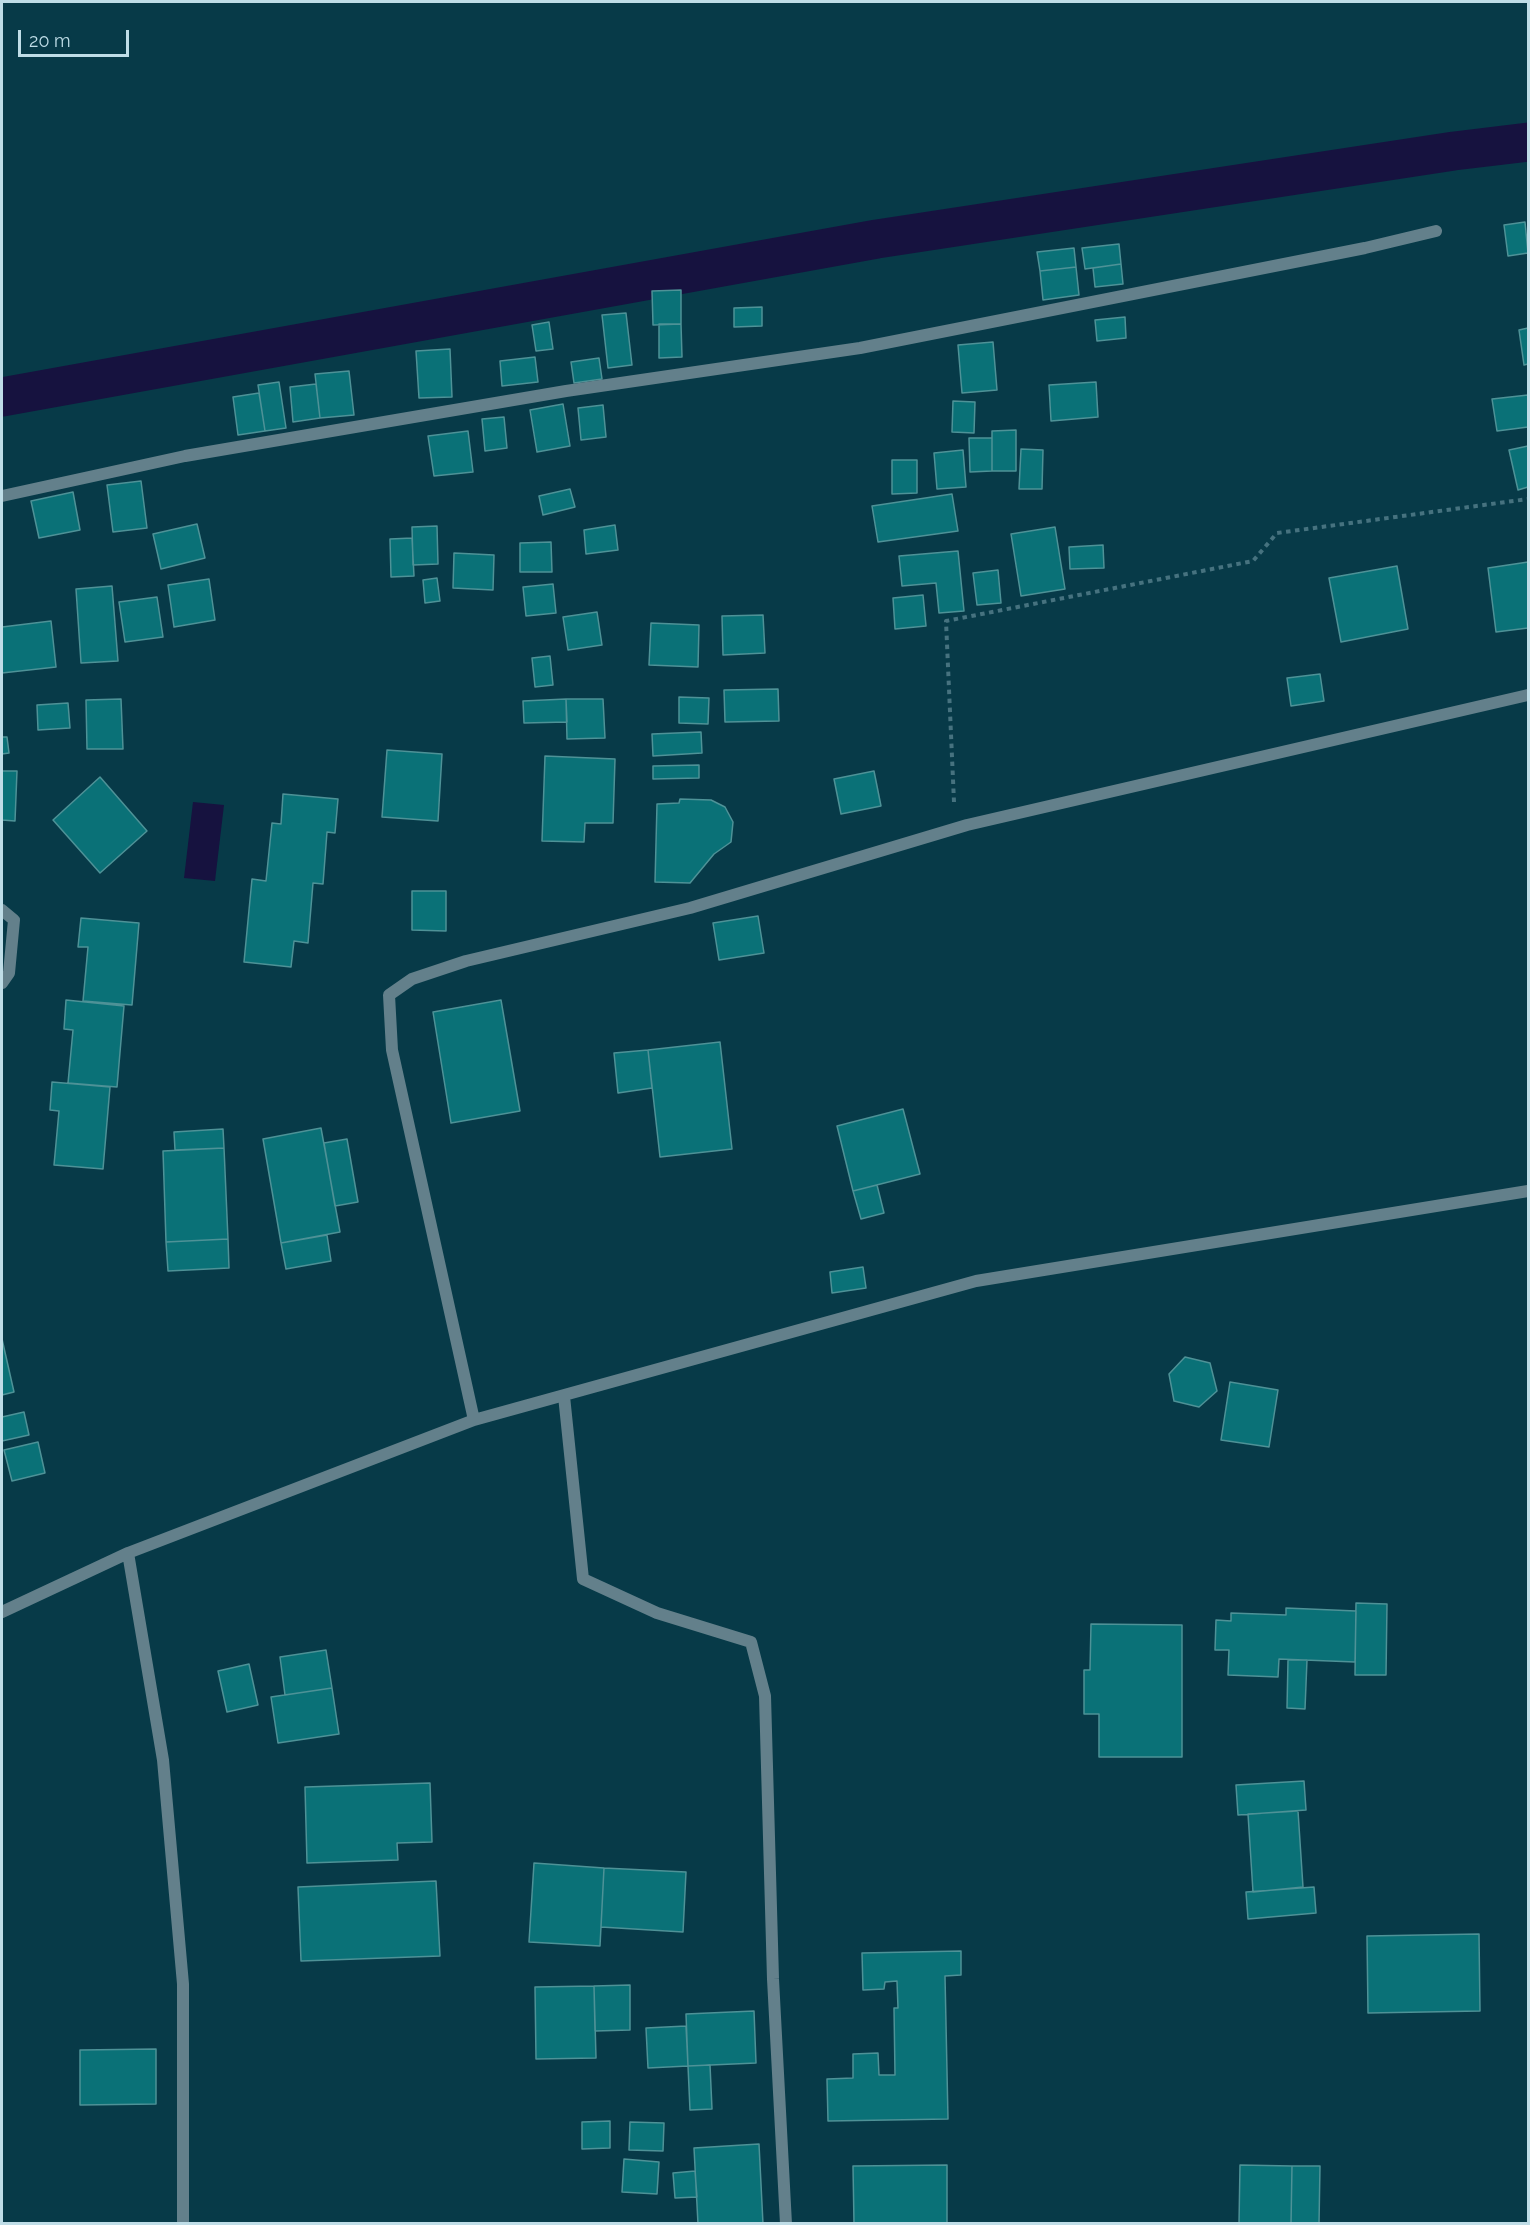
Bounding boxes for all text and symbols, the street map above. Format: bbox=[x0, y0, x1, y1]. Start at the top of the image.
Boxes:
scale bar bbox=[21, 18, 132, 56]
text: 20 m bbox=[29, 30, 71, 51]

